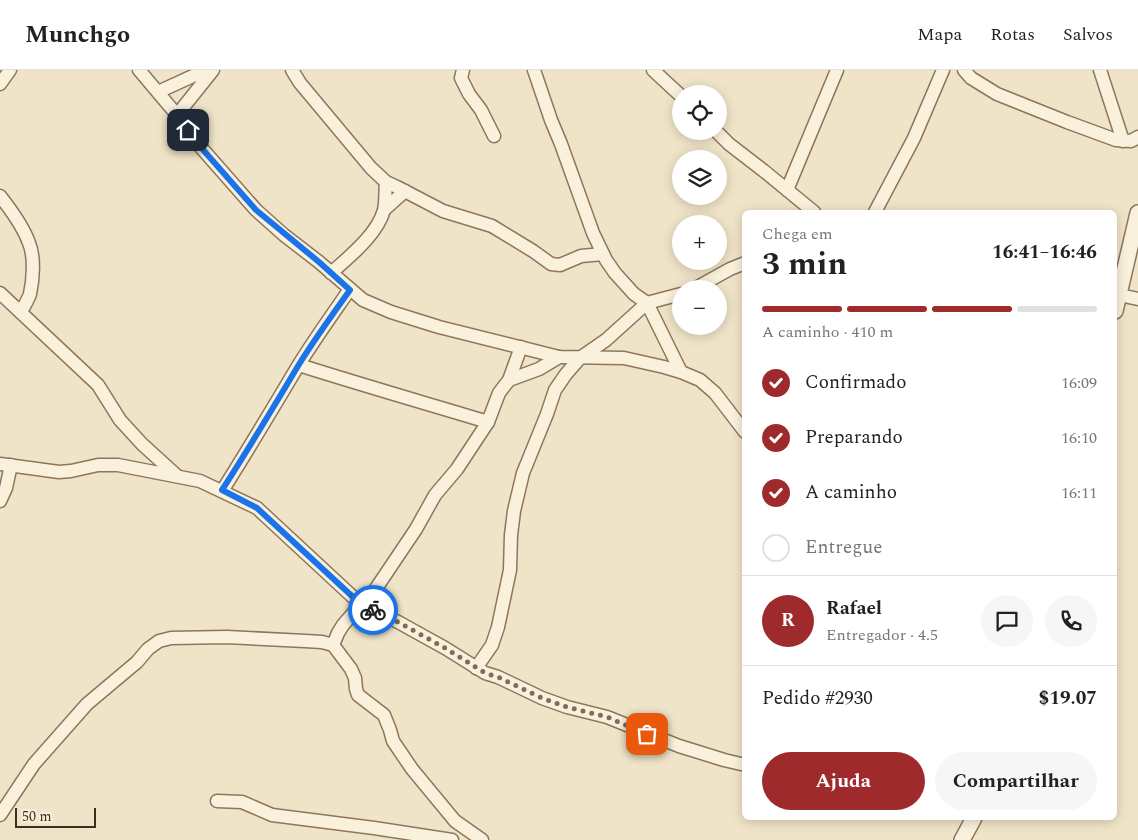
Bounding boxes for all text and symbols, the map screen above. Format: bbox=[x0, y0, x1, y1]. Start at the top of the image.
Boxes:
text: Munchgo bbox=[25, 17, 130, 53]
text: Mapa bbox=[917, 21, 962, 48]
text: Rotas bbox=[990, 21, 1035, 48]
text: Salvos bbox=[1063, 21, 1113, 48]
map controls bbox=[672, 85, 727, 335]
button: locate bbox=[672, 85, 727, 140]
pin bbox=[167, 109, 209, 151]
icon: home bbox=[174, 116, 202, 144]
button: layers bbox=[672, 150, 727, 205]
button: + bbox=[672, 215, 727, 270]
text: Chega em bbox=[762, 222, 833, 246]
text: 16:41–16:46 bbox=[992, 238, 1097, 267]
text: 3 min bbox=[762, 240, 847, 289]
button: − bbox=[672, 280, 727, 335]
text: A caminho · 410 m bbox=[762, 320, 893, 344]
text: Confirmado bbox=[805, 368, 906, 397]
icon: check bbox=[762, 369, 790, 397]
text: 16:09 bbox=[1061, 371, 1097, 395]
text: Preparando bbox=[805, 423, 903, 452]
icon: check bbox=[762, 424, 790, 452]
text: 16:10 bbox=[1061, 426, 1097, 450]
text: A caminho bbox=[805, 478, 897, 507]
icon: check bbox=[762, 479, 790, 507]
text: 16:11 bbox=[1061, 481, 1097, 505]
text: Entregue bbox=[805, 533, 882, 562]
courier bbox=[348, 585, 398, 635]
text: Rafael bbox=[826, 594, 882, 623]
button: chat bbox=[981, 595, 1033, 647]
button: phone bbox=[1045, 595, 1097, 647]
icon: bike bbox=[359, 596, 387, 624]
text: R bbox=[781, 606, 795, 635]
text: Entregador · 4.5 bbox=[826, 623, 938, 647]
text: Pedido #2930 bbox=[762, 684, 873, 713]
text: $19.07 bbox=[1039, 684, 1097, 713]
pin bbox=[626, 713, 668, 755]
icon: bag bbox=[633, 720, 661, 748]
button: Ajuda bbox=[762, 752, 925, 810]
button: Compartilhar bbox=[935, 752, 1097, 810]
scale bar bbox=[15, 805, 96, 828]
text: 50 m bbox=[22, 806, 52, 827]

